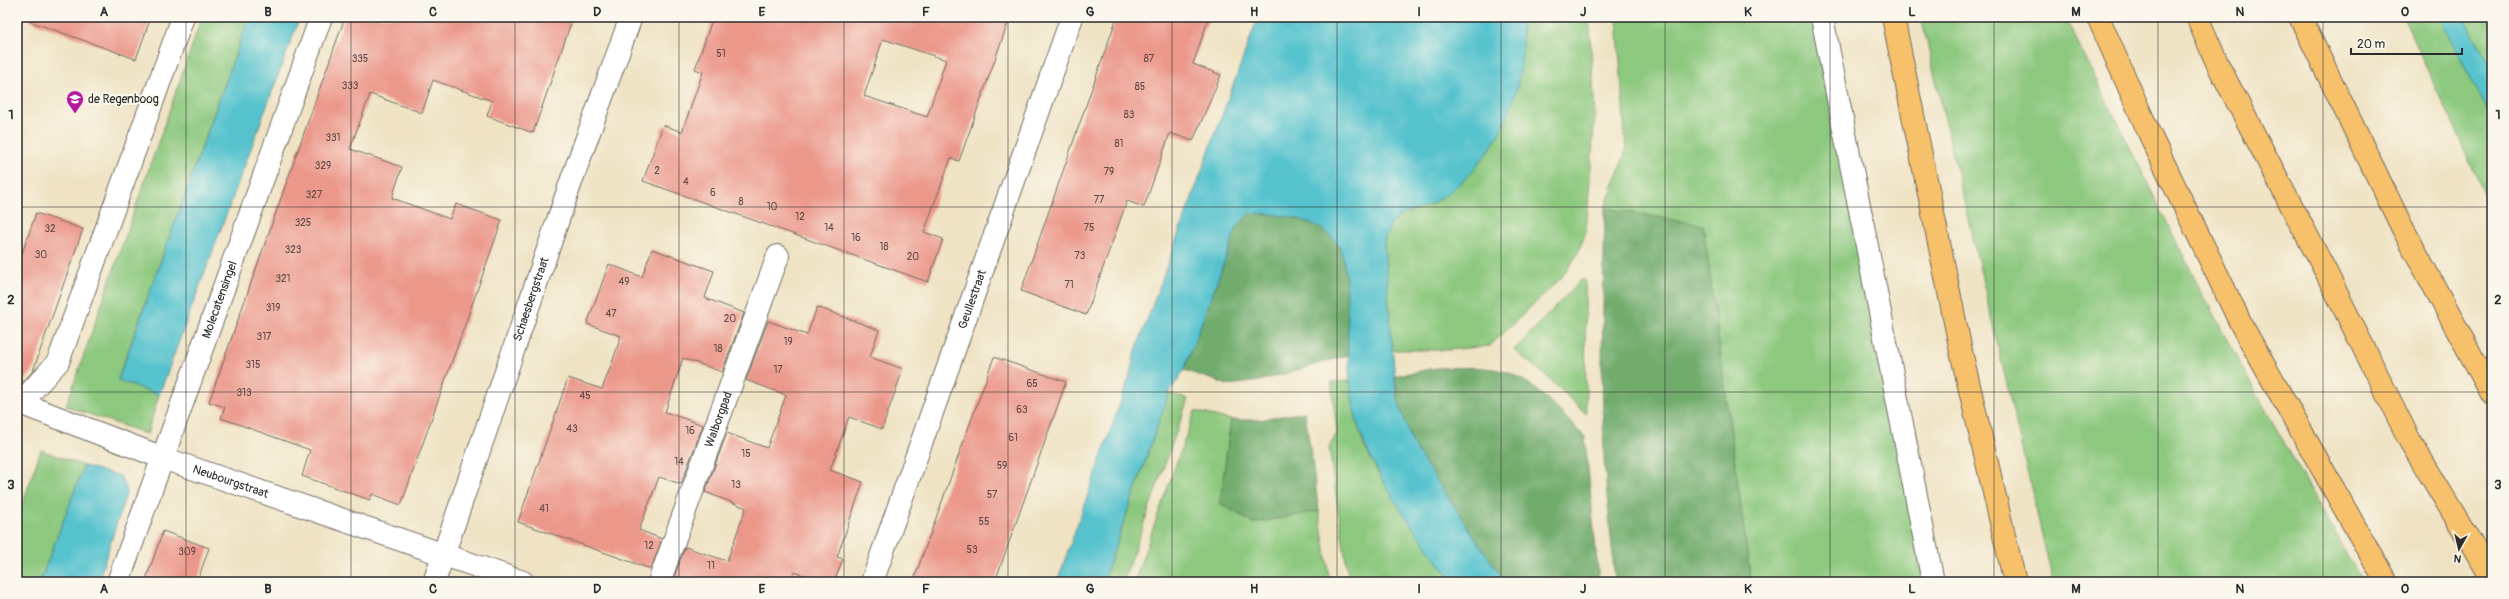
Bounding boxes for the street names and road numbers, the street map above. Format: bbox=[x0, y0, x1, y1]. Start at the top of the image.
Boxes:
street label: Schaesbergstraat bbox=[510, 255, 553, 343]
street label: Molecatensingel bbox=[199, 259, 241, 341]
street label: Geullestraat bbox=[955, 268, 990, 331]
street label: Walborgpad bbox=[702, 389, 736, 450]
street label: Neubourgstraat bbox=[191, 462, 271, 502]

